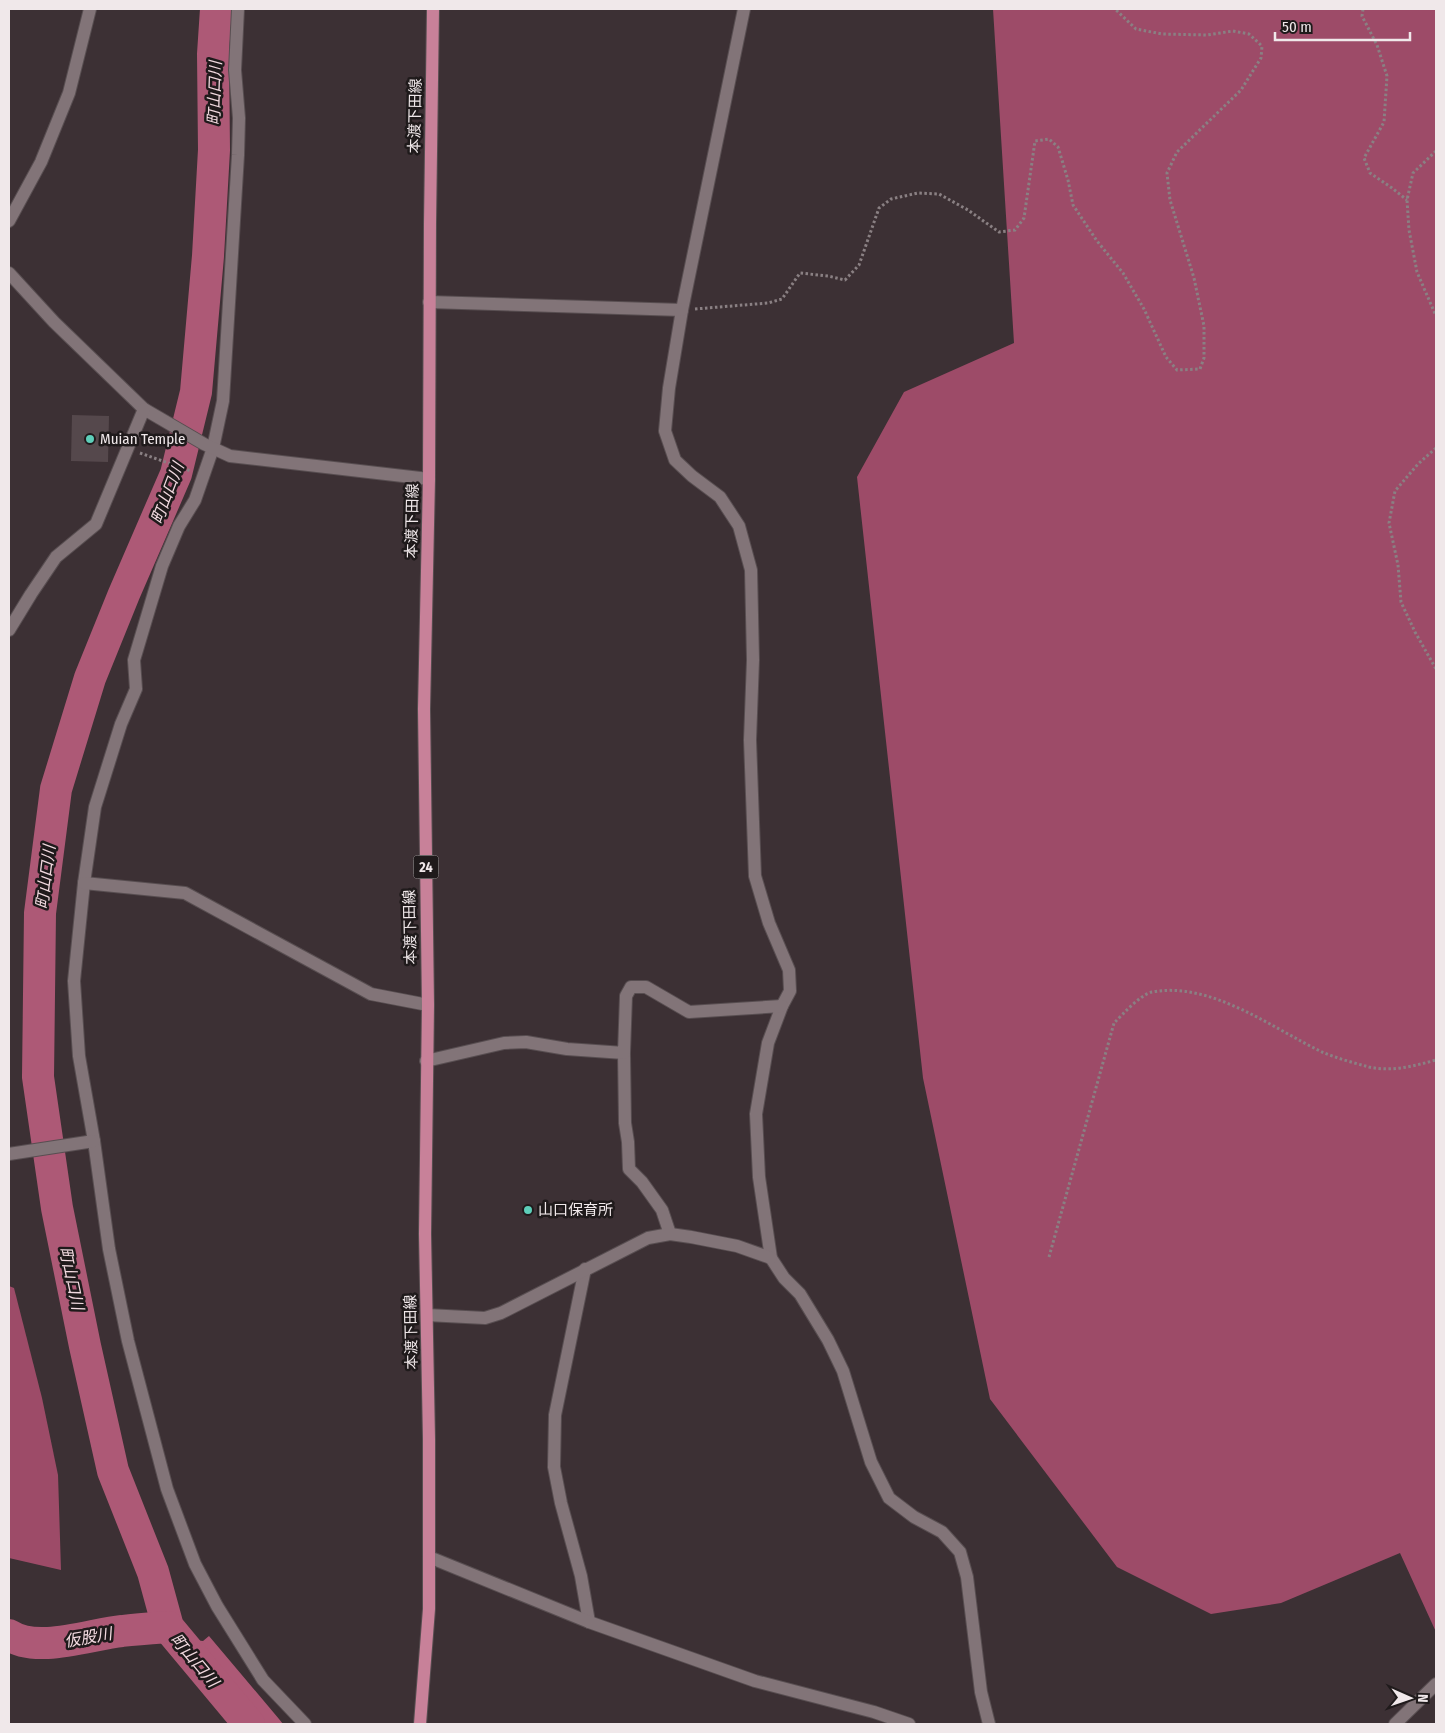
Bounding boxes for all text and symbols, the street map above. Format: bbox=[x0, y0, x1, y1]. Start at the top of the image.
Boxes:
scale bar bbox=[1275, 10, 1410, 42]
text: 50 m bbox=[1282, 18, 1312, 36]
water label: 町山口川 bbox=[204, 59, 225, 125]
street label: 本渡下田線 bbox=[405, 78, 425, 154]
place label: Muian Temple bbox=[100, 430, 185, 448]
marker: Muian Temple bbox=[84, 433, 96, 445]
water label: 町山口川 bbox=[147, 458, 189, 526]
street label: 本渡下田線 bbox=[402, 483, 422, 559]
water label: 町山口川 bbox=[32, 842, 59, 910]
road number: 24 bbox=[414, 856, 438, 879]
street label: 本渡下田線 bbox=[400, 889, 420, 965]
place label: 山口保育所 bbox=[538, 1201, 613, 1219]
marker: 山口保育所 bbox=[522, 1204, 534, 1216]
water label: 町山口川 bbox=[56, 1245, 88, 1313]
street label: 本渡下田線 bbox=[401, 1294, 421, 1370]
water label: 仮股川 bbox=[63, 1624, 115, 1651]
water label: 町山口川 bbox=[167, 1630, 224, 1692]
north arrow bbox=[1385, 1673, 1435, 1723]
text: N bbox=[1414, 1694, 1431, 1703]

